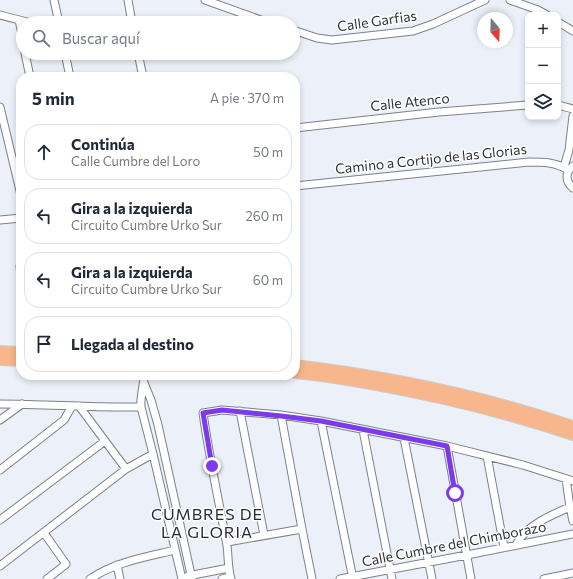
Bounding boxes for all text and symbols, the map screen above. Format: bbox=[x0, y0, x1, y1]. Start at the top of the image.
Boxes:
street label: Calle Garfias bbox=[336, 7, 418, 34]
north arrow bbox=[477, 12, 513, 48]
map controls bbox=[525, 12, 561, 120]
button: + bbox=[525, 12, 561, 48]
search box bbox=[16, 16, 300, 60]
icon: search bbox=[30, 27, 52, 49]
text: Buscar aquí bbox=[62, 29, 140, 47]
button: − bbox=[525, 48, 561, 84]
button: layers bbox=[525, 84, 561, 120]
text: 5 min bbox=[32, 88, 75, 109]
street label: Calle Atenco bbox=[370, 89, 450, 114]
text: A pie · 370 m bbox=[210, 90, 284, 106]
text: Continúa bbox=[71, 135, 135, 153]
street label: Camino a Cortijo de las Glorias bbox=[334, 140, 528, 177]
icon: ahead bbox=[33, 141, 55, 163]
text: 50 m bbox=[253, 144, 283, 160]
text: Calle Cumbre del Loro bbox=[71, 153, 200, 169]
text: Gira a la izquierda bbox=[71, 199, 193, 217]
icon: left bbox=[33, 205, 55, 227]
text: 260 m bbox=[246, 208, 283, 224]
text: Circuito Cumbre Urko Sur bbox=[71, 217, 222, 233]
text: Gira a la izquierda bbox=[71, 263, 193, 281]
icon: left bbox=[33, 269, 55, 291]
text: 60 m bbox=[253, 272, 283, 288]
text: Circuito Cumbre Urko Sur bbox=[71, 281, 222, 297]
icon: arrive bbox=[33, 333, 55, 355]
text: Llegada al destino bbox=[71, 335, 194, 353]
route end bbox=[203, 457, 221, 475]
route start bbox=[446, 484, 464, 502]
district label: CUMBRES DE LA GLORIA bbox=[151, 504, 263, 541]
street label: Calle Cumbre del Chimborazo bbox=[360, 517, 547, 570]

